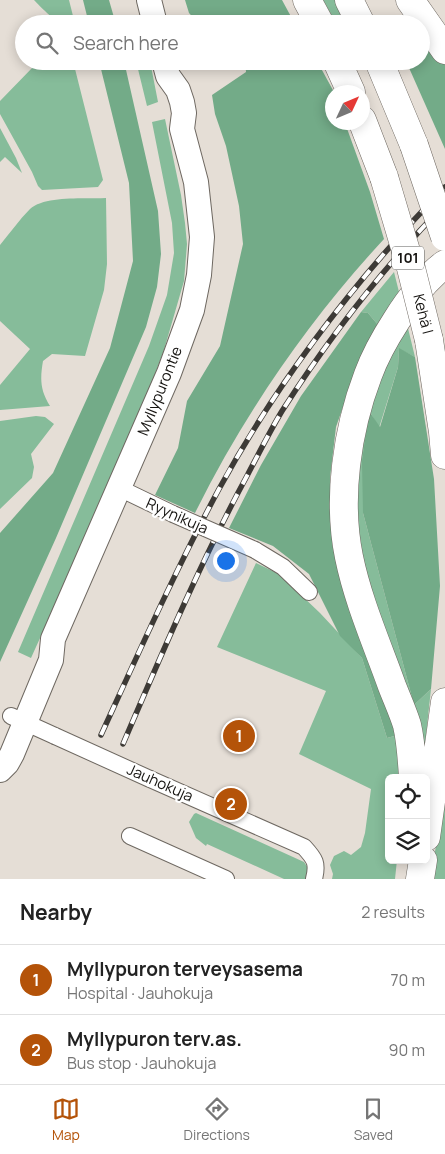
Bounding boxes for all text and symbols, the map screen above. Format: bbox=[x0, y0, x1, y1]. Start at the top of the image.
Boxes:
search box bbox=[15, 15, 430, 70]
icon: search bbox=[33, 29, 61, 57]
text: Search here bbox=[73, 30, 179, 56]
north arrow bbox=[325, 85, 370, 130]
road number: 101 bbox=[392, 247, 424, 270]
street label: Kehä I bbox=[408, 292, 439, 336]
street label: Myllypurontie bbox=[132, 343, 187, 439]
street label: Ryynikuja bbox=[143, 493, 212, 539]
your location bbox=[213, 548, 239, 574]
pin: 1 bbox=[223, 717, 255, 755]
street label: Jauhokuja bbox=[124, 759, 197, 806]
map controls bbox=[385, 774, 430, 864]
button: locate bbox=[385, 774, 430, 819]
pin: 2 bbox=[215, 785, 247, 823]
button: layers bbox=[385, 819, 430, 864]
text: Nearby bbox=[20, 898, 92, 926]
text: 2 results bbox=[361, 901, 425, 923]
text: Myllypuron terveysasema bbox=[67, 956, 303, 982]
text: 1 bbox=[32, 969, 40, 991]
text: 70 m bbox=[390, 969, 425, 991]
text: Hospital · Jauhokuja bbox=[67, 982, 213, 1004]
text: Myllypuron terv.as. bbox=[67, 1026, 242, 1052]
text: 2 bbox=[31, 1039, 41, 1061]
text: 90 m bbox=[389, 1039, 425, 1061]
text: Bus stop · Jauhokuja bbox=[67, 1052, 216, 1074]
tab: Map bbox=[52, 1095, 80, 1144]
tab: Directions bbox=[184, 1095, 250, 1144]
tab: Saved bbox=[354, 1095, 393, 1144]

